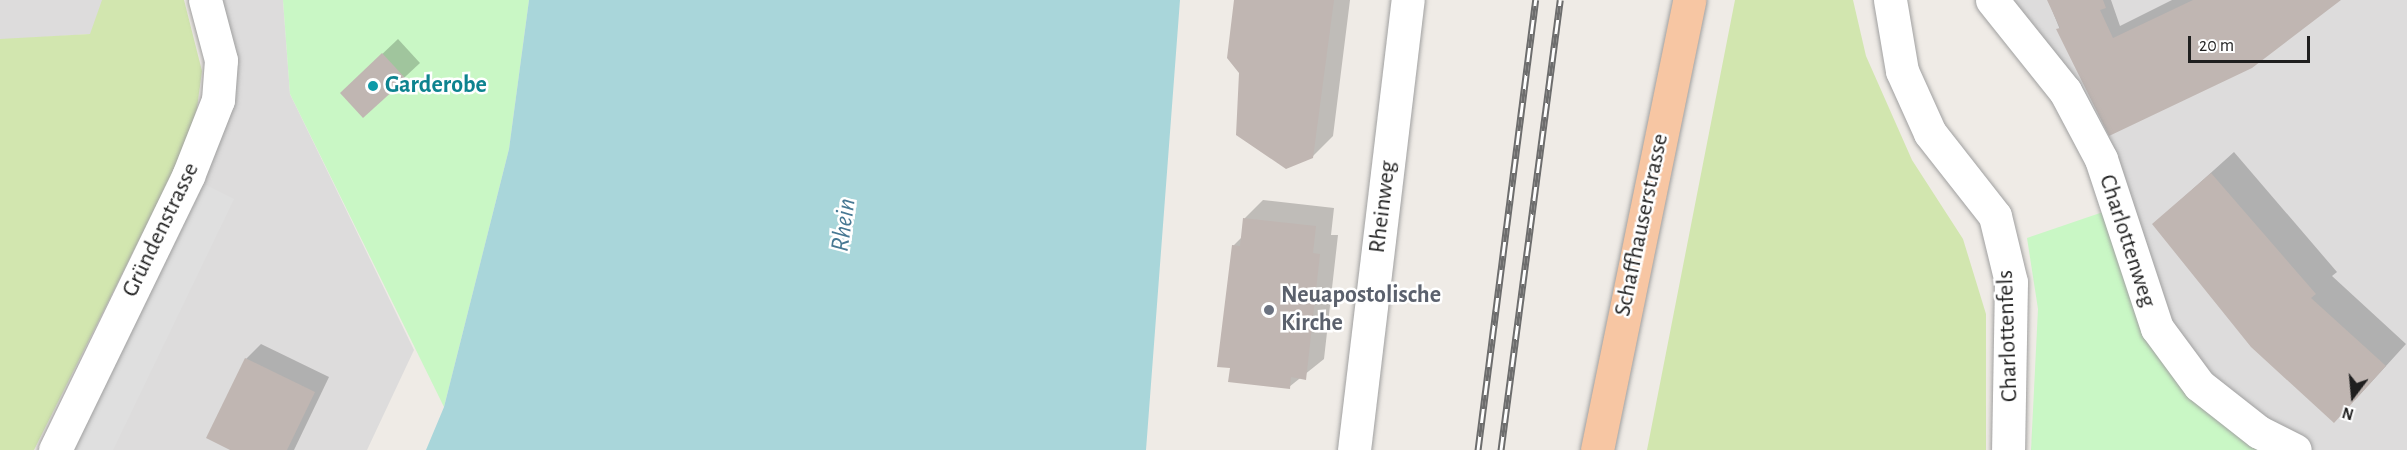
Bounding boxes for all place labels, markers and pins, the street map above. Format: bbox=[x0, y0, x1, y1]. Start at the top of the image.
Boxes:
place label: Garderobe bbox=[385, 72, 487, 100]
marker: Garderobe bbox=[366, 79, 380, 93]
place label: Neuapostolische Kirche bbox=[1281, 282, 1441, 338]
marker: Neuapostolische Kirche bbox=[1262, 303, 1276, 317]

